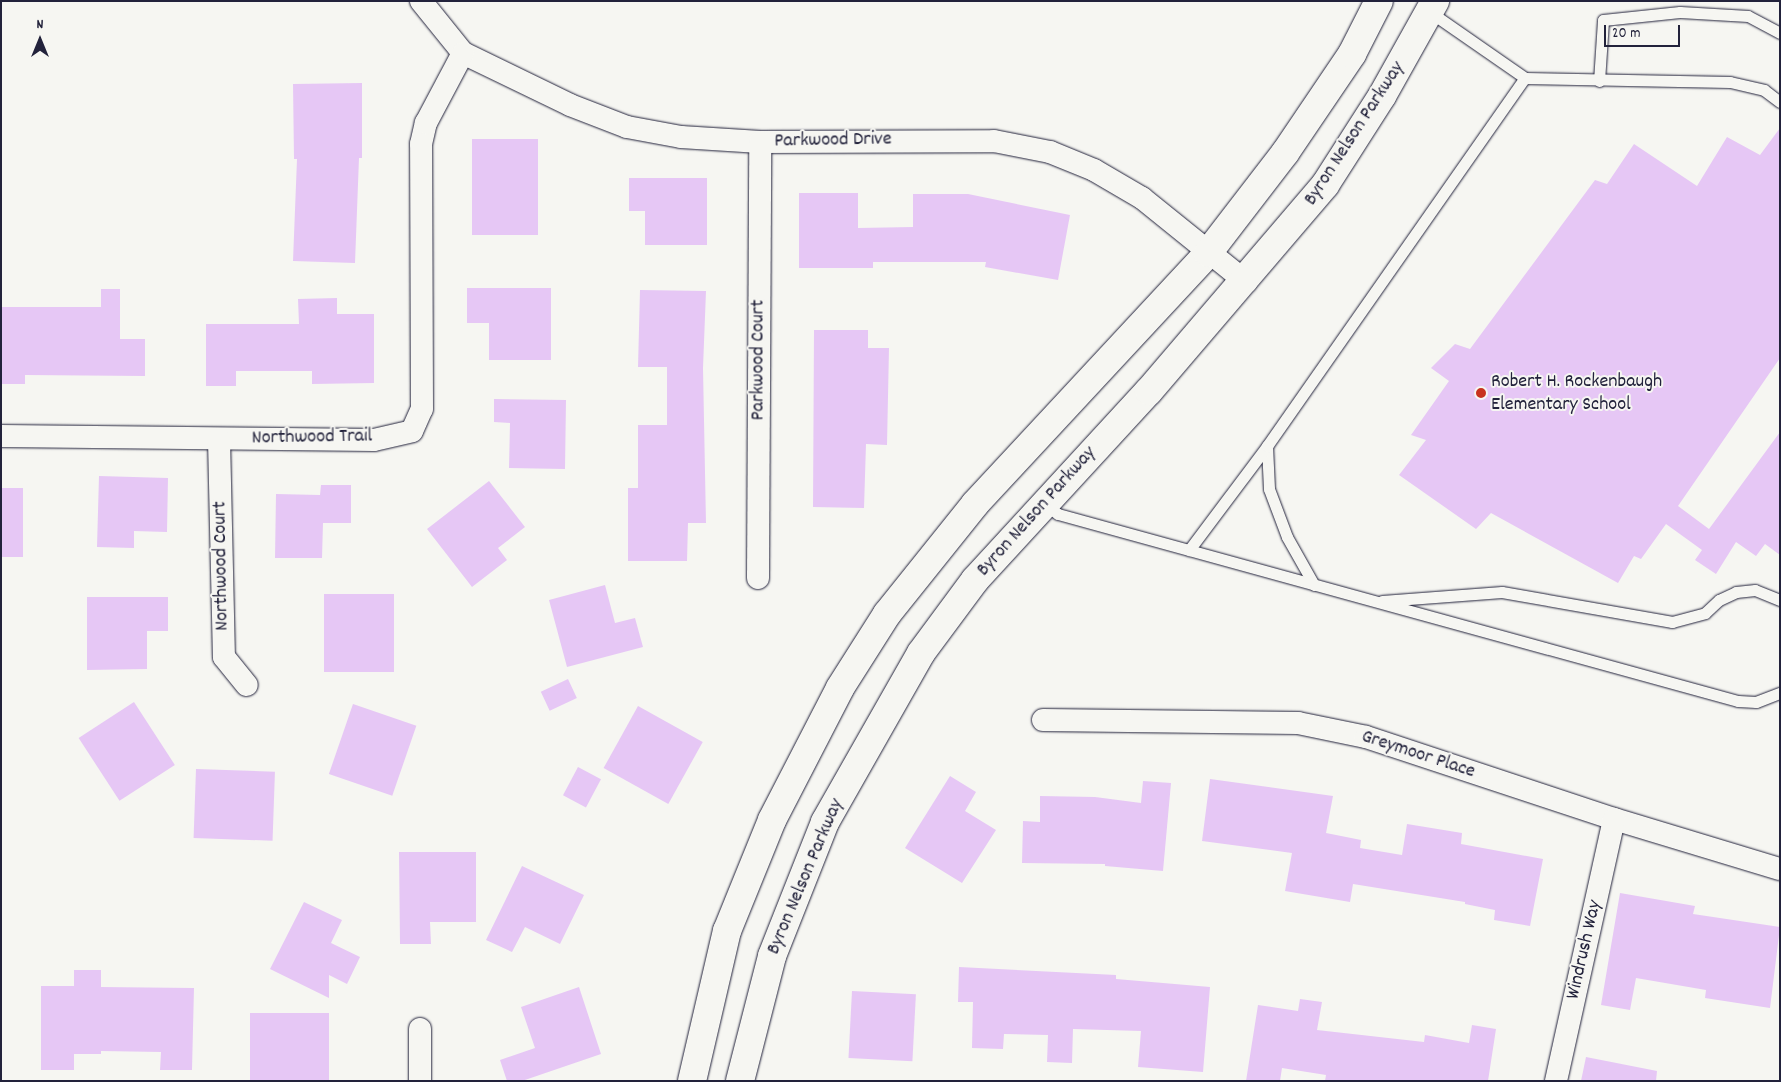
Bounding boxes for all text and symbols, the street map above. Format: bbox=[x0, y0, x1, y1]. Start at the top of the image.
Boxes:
north arrow bbox=[15, 15, 65, 65]
text: N bbox=[37, 15, 43, 35]
scale bar bbox=[1606, 15, 1682, 47]
text: 20 m bbox=[1612, 23, 1640, 45]
street label: Byron Nelson Parkway bbox=[1300, 58, 1410, 210]
street label: Parkwood Drive bbox=[774, 128, 892, 154]
street label: Parkwood Court bbox=[747, 300, 771, 420]
place label: Robert H. Rockenbaugh Elementary School bbox=[1491, 370, 1662, 417]
marker: Robert H. Rockenbaugh Elementary School bbox=[1475, 387, 1487, 399]
street label: Northwood Trail bbox=[251, 425, 373, 451]
street label: Byron Nelson Parkway bbox=[972, 442, 1102, 582]
street label: Northwood Court bbox=[209, 501, 235, 631]
street label: Greymoor Place bbox=[1358, 725, 1478, 785]
street label: Byron Nelson Parkway bbox=[762, 796, 850, 958]
street label: Windrush Way bbox=[1562, 898, 1608, 1002]

